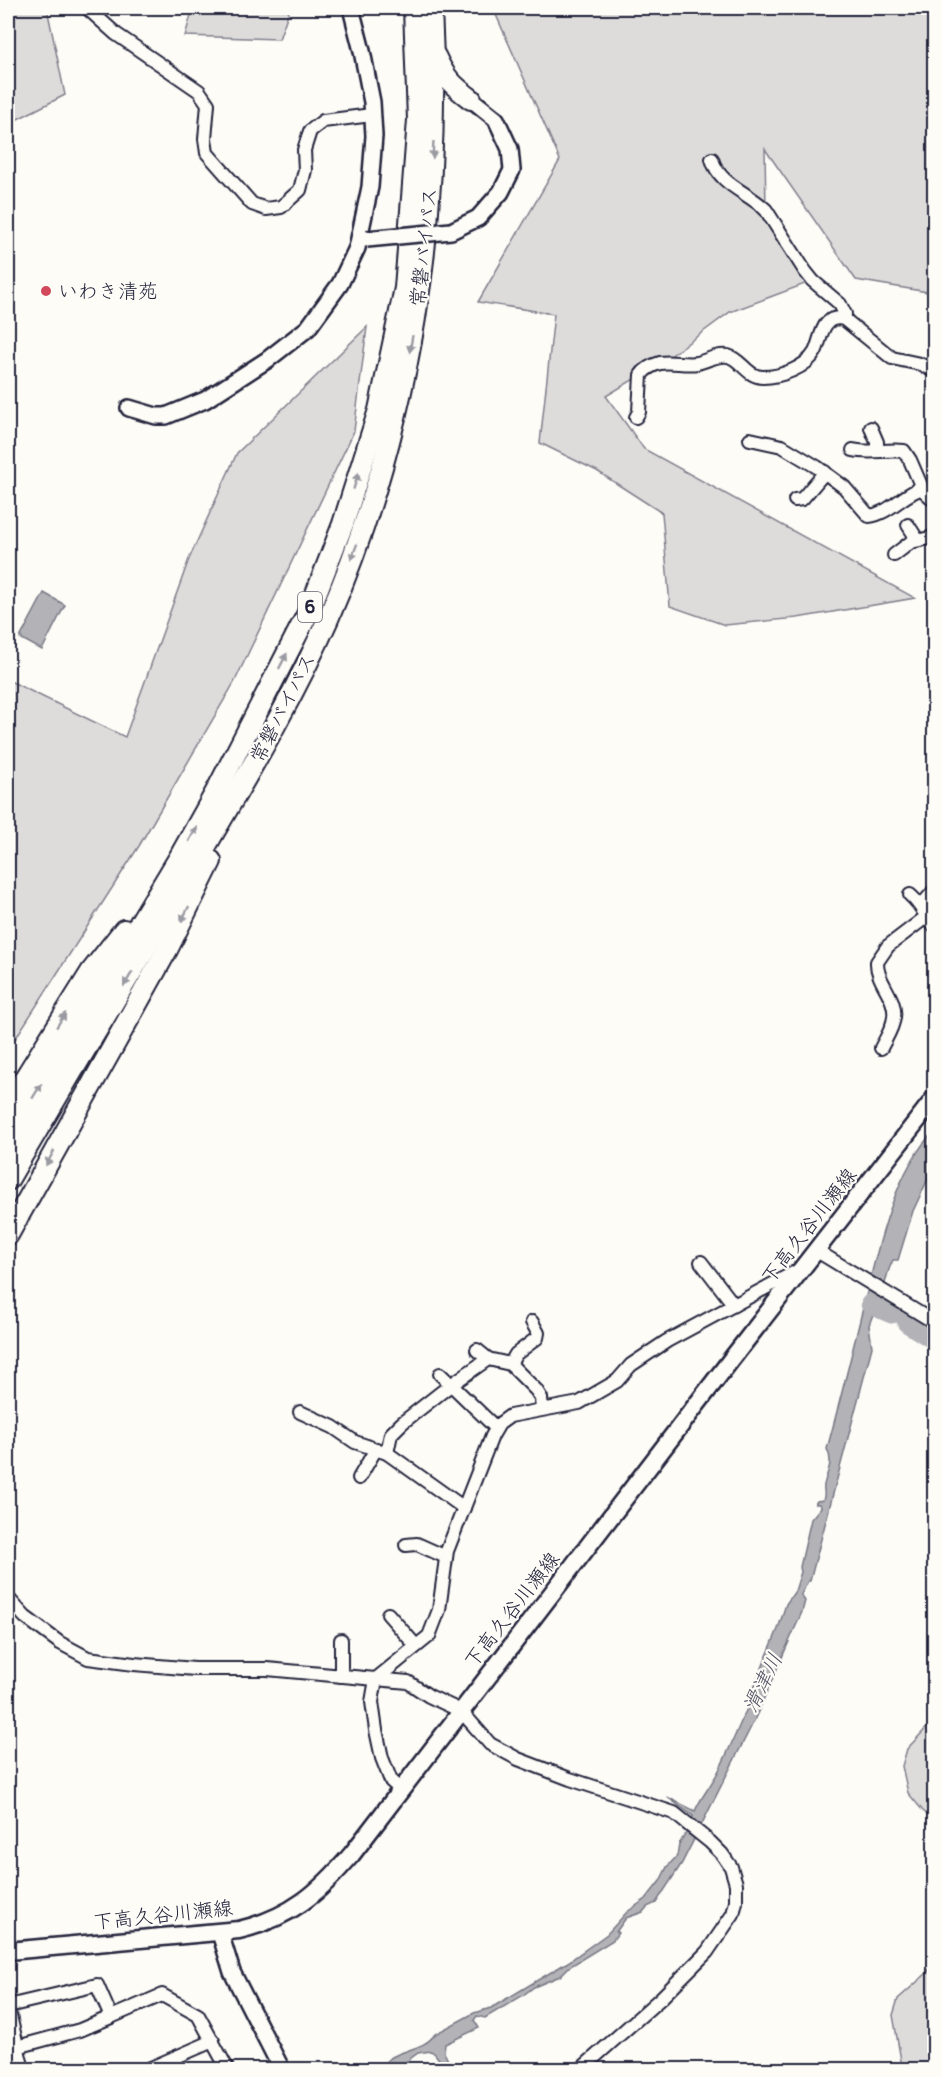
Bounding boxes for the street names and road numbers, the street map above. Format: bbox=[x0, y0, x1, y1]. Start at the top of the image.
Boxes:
street label: 常磐バイパス bbox=[405, 186, 443, 308]
road number: 6 bbox=[298, 592, 322, 622]
street label: 常磐バイパス bbox=[245, 649, 321, 767]
street label: 下高久谷川瀬線 bbox=[756, 1163, 862, 1289]
street label: 下高久谷川瀬線 bbox=[459, 1547, 565, 1673]
street label: 下高久谷川瀬線 bbox=[92, 1895, 234, 1935]

